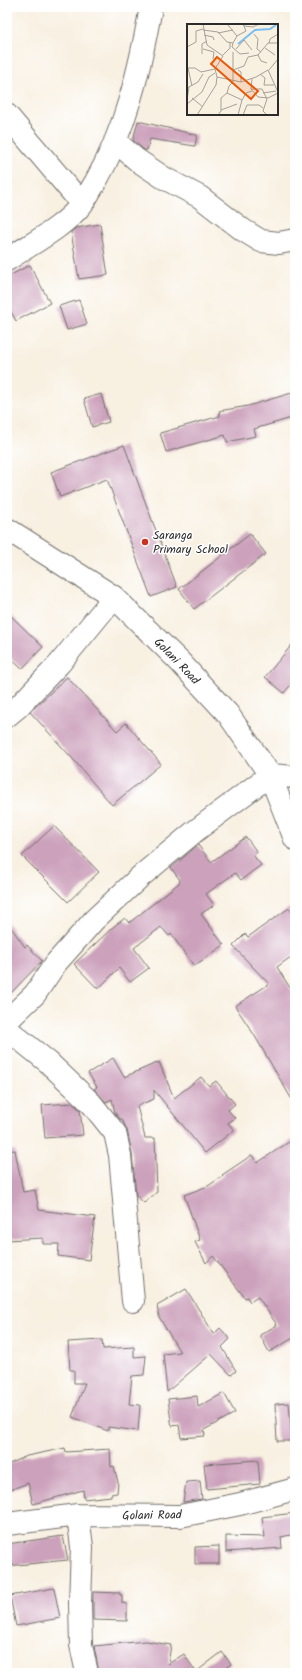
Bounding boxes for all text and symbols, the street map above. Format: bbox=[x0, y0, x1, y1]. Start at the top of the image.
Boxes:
inset map bbox=[187, 24, 278, 115]
place label: Saranga Primary School bbox=[153, 526, 228, 559]
marker: Saranga Primary School bbox=[140, 537, 150, 547]
street label: Golani Road bbox=[149, 633, 205, 690]
street label: Golani Road bbox=[122, 1505, 183, 1526]

